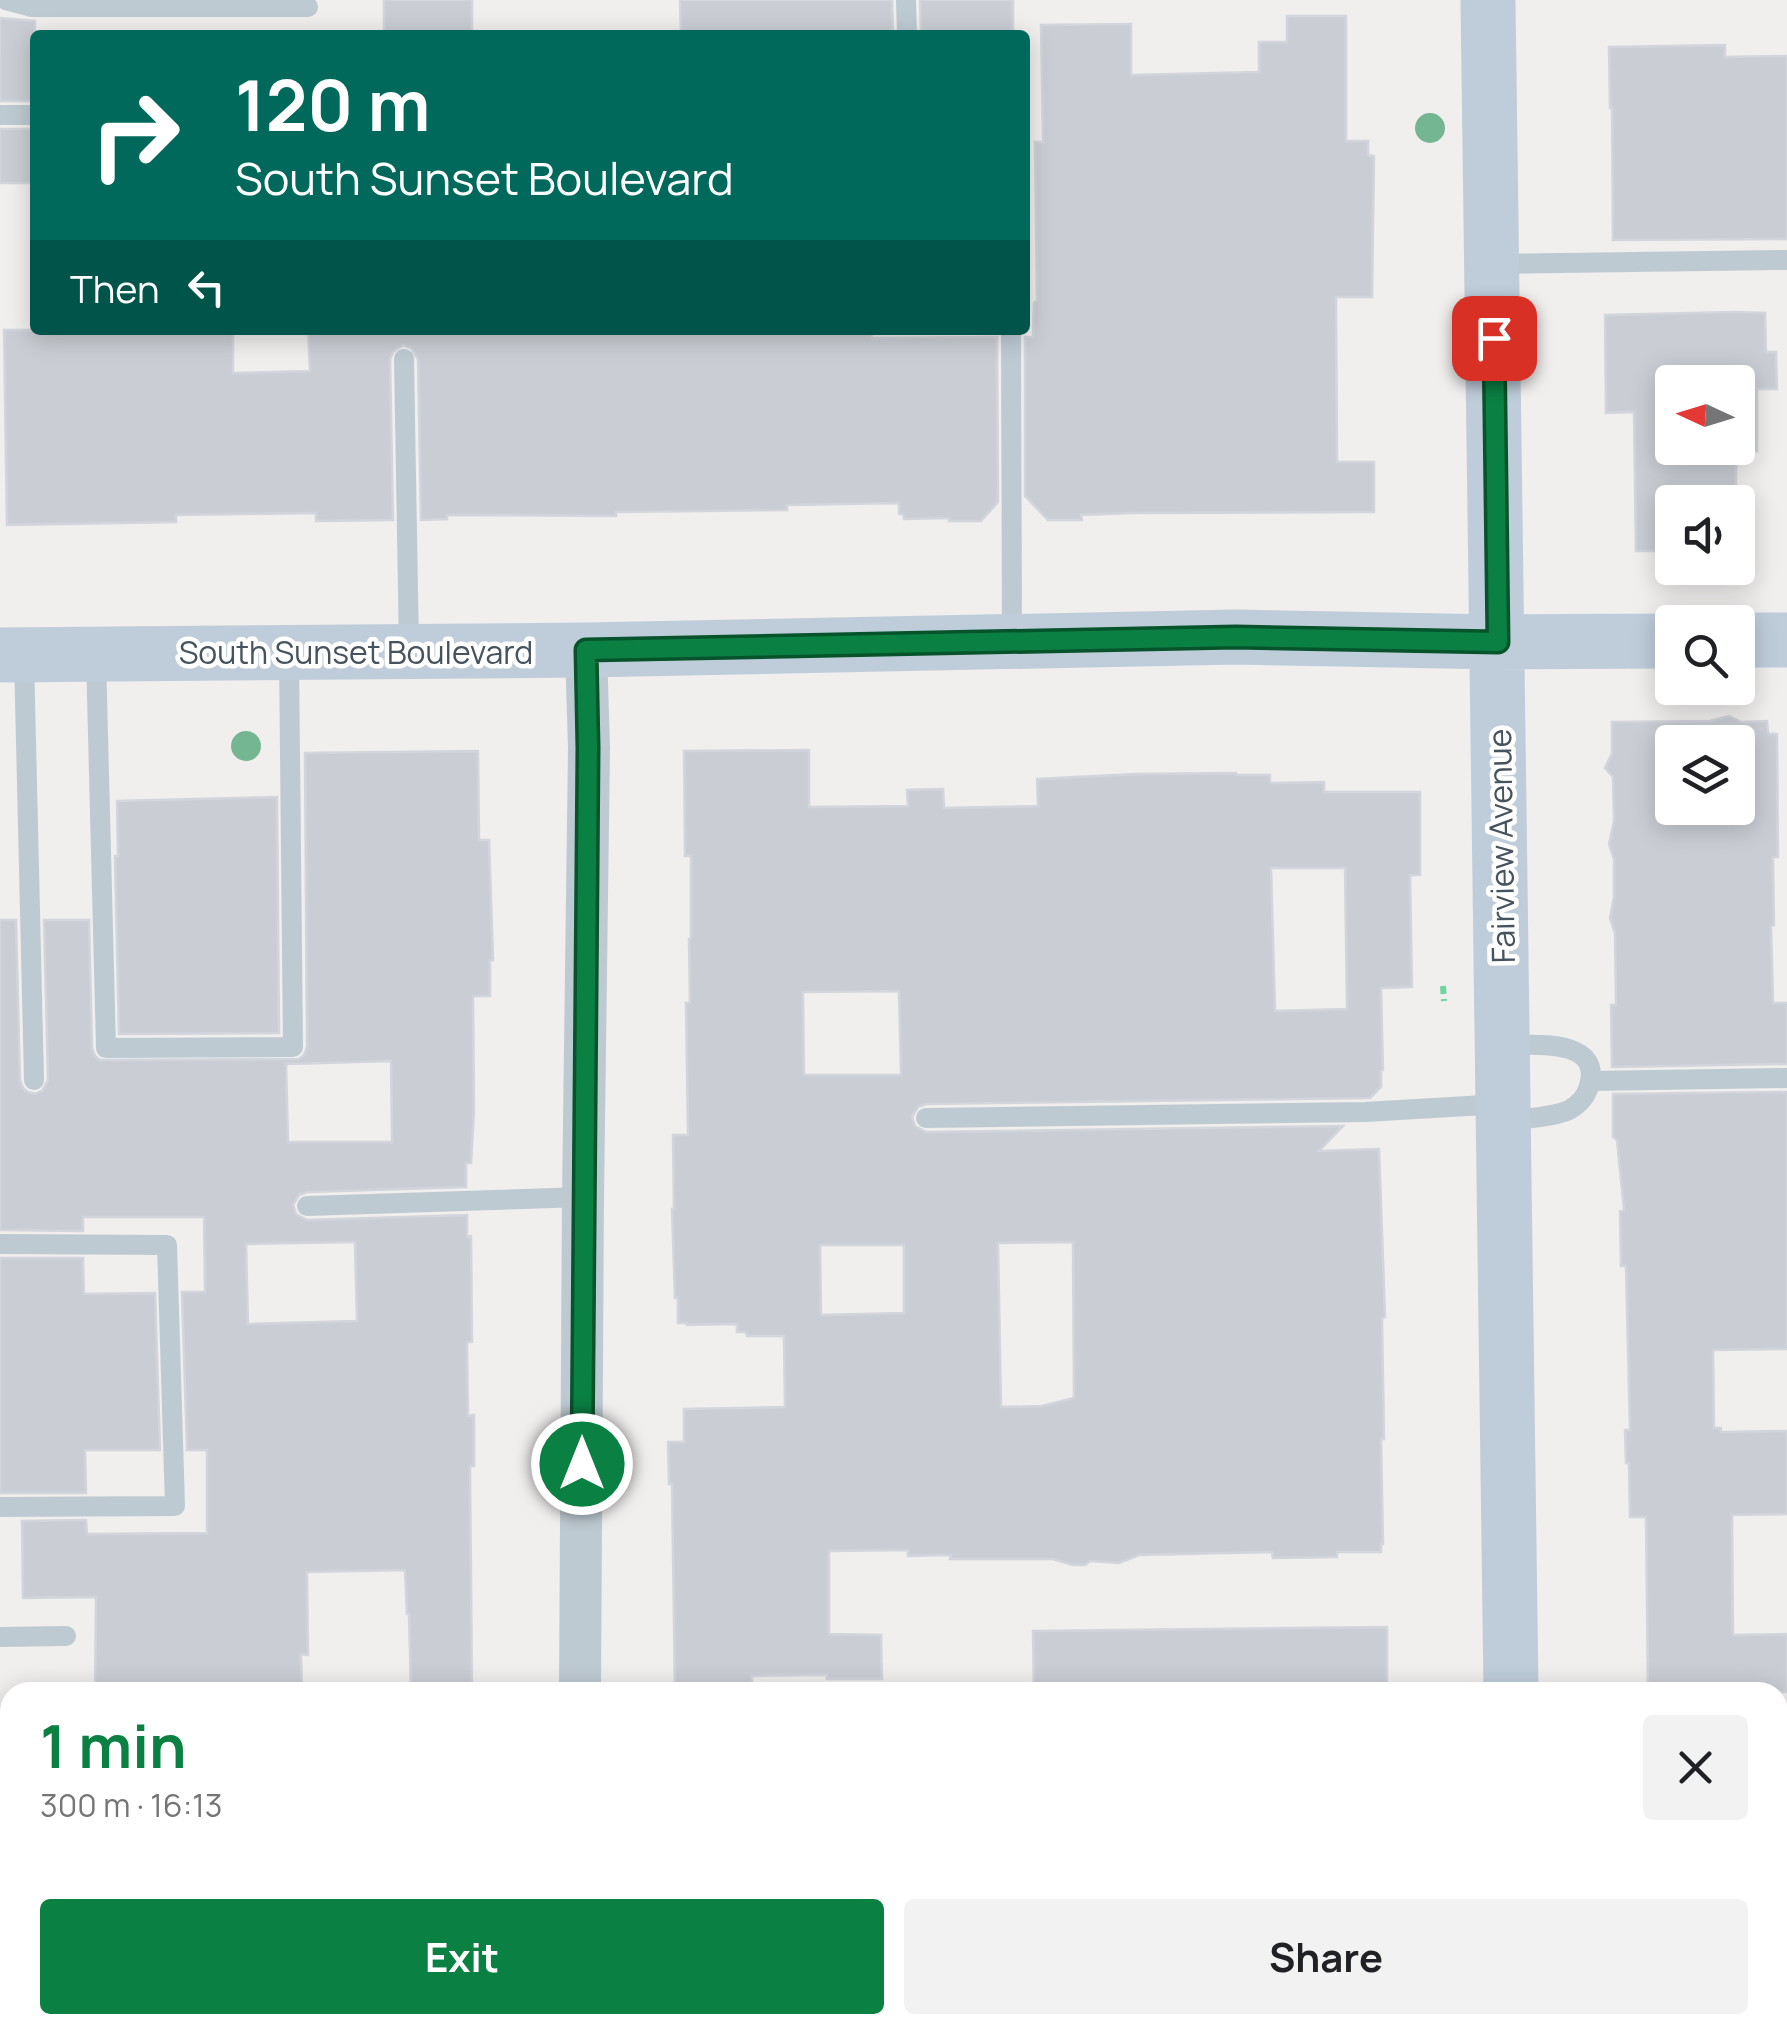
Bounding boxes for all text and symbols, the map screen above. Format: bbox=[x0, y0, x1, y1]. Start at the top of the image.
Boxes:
text: 120 m bbox=[235, 56, 430, 152]
icon: right bbox=[70, 70, 200, 200]
text: South Sunset Boulevard bbox=[235, 147, 734, 209]
icon: left bbox=[179, 260, 234, 315]
text: Then bbox=[70, 262, 159, 314]
pin bbox=[1452, 296, 1537, 381]
icon: arrive bbox=[1467, 311, 1522, 366]
north arrow bbox=[1655, 365, 1755, 465]
map controls bbox=[1655, 365, 1755, 825]
button: sound bbox=[1655, 485, 1755, 585]
button: search bbox=[1655, 605, 1755, 705]
street label: South Sunset Boulevard bbox=[179, 630, 533, 674]
button: layers bbox=[1655, 725, 1755, 825]
street label: Fairview Avenue bbox=[1477, 728, 1525, 964]
position arrow bbox=[530, 1412, 634, 1516]
text: 1 min bbox=[40, 1704, 187, 1786]
button: close bbox=[1643, 1715, 1748, 1820]
text: 300 m · 16:13 bbox=[40, 1783, 222, 1827]
button: Exit bbox=[40, 1899, 884, 2014]
button: Share bbox=[904, 1899, 1748, 2014]

